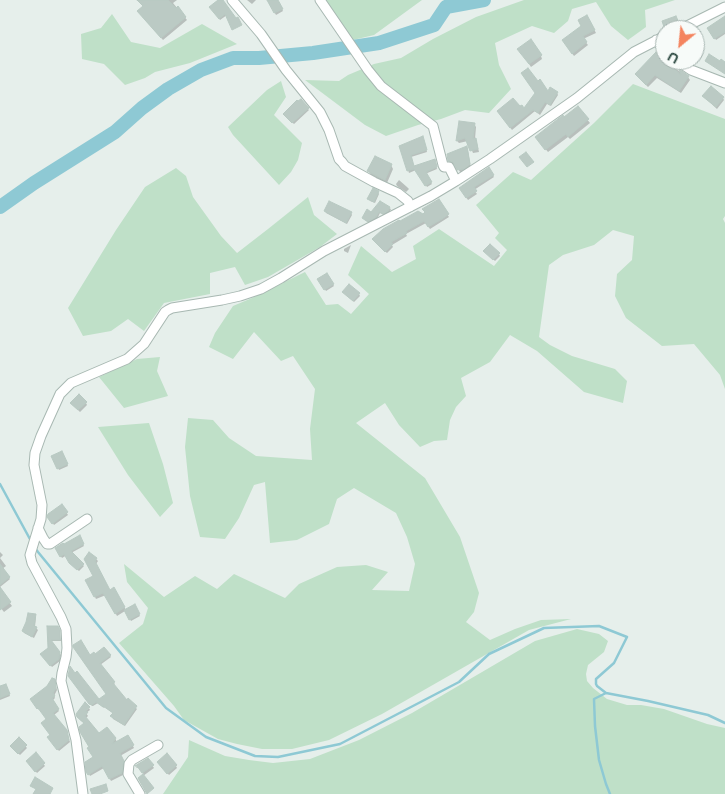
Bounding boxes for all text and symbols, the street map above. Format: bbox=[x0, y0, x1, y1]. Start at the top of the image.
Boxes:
north arrow bbox=[655, 20, 705, 70]
text: U bbox=[665, 48, 682, 68]

